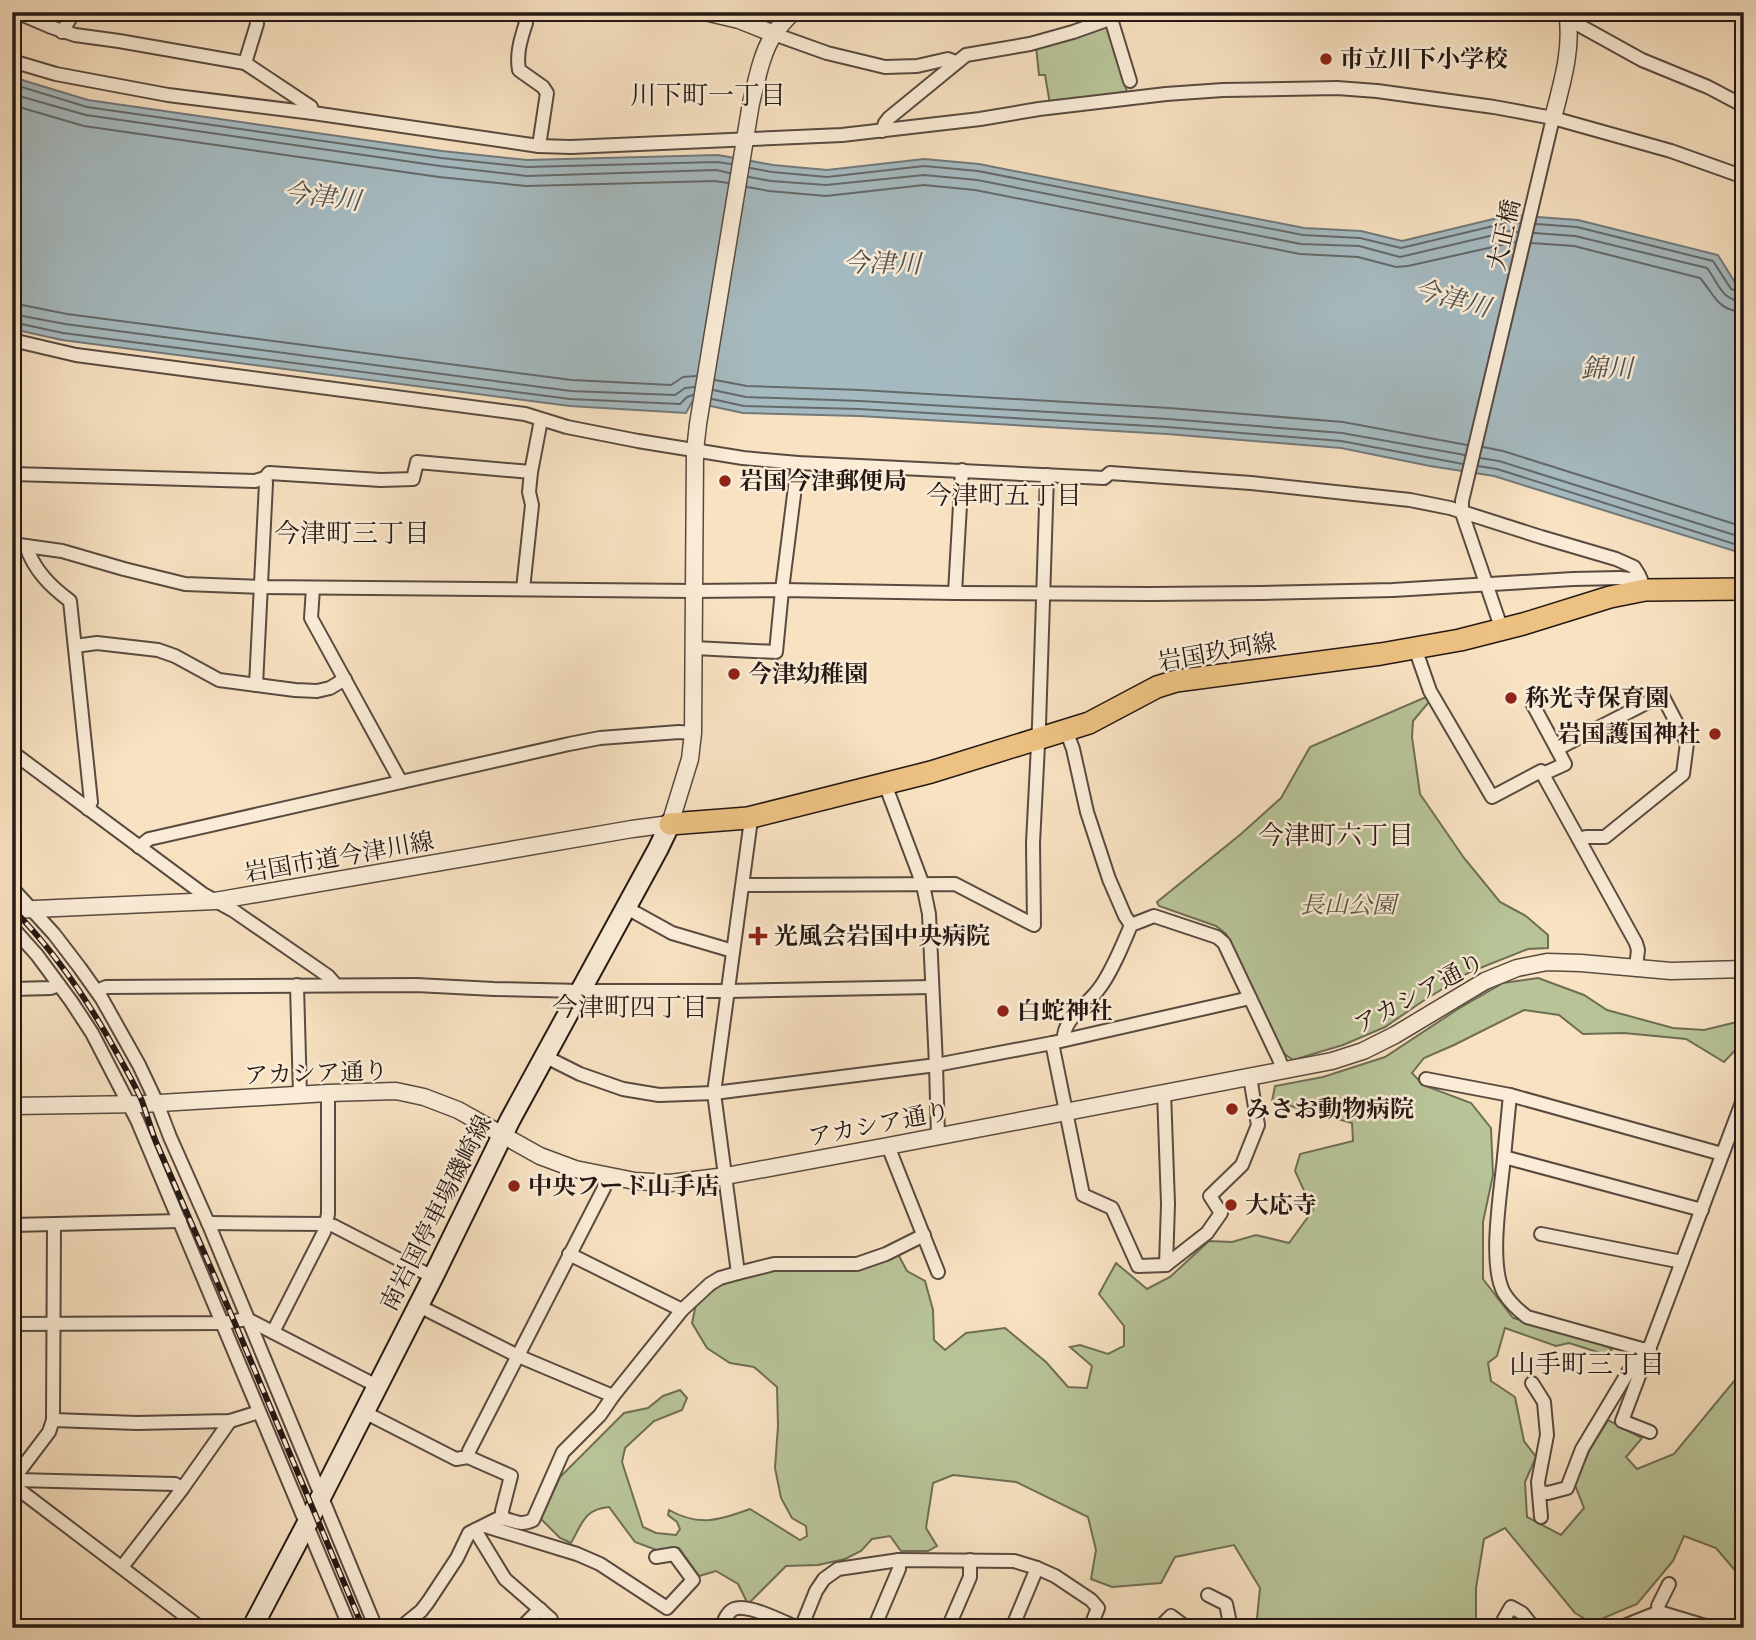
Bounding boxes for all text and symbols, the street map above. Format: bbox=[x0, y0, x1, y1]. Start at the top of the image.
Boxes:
place label: 市立川下小学校 bbox=[1340, 43, 1508, 76]
marker: 市立川下小学校 bbox=[1318, 51, 1334, 67]
district label: 川下町一丁目 bbox=[630, 78, 786, 113]
water label: 今津川 bbox=[281, 174, 366, 219]
street label: 大正橋 bbox=[1480, 196, 1529, 274]
water label: 今津川 bbox=[843, 245, 924, 282]
water label: 今津川 bbox=[1410, 271, 1497, 326]
water label: 錦川 bbox=[1581, 351, 1636, 386]
place label: 岩国今津郵便局 bbox=[739, 465, 907, 498]
marker: 岩国今津郵便局 bbox=[717, 473, 733, 489]
district label: 今津町五丁目 bbox=[926, 478, 1082, 513]
district label: 今津町三丁目 bbox=[274, 516, 430, 551]
street label: 岩国玖珂線 bbox=[1155, 626, 1279, 679]
place label: 今津幼稚園 bbox=[748, 658, 868, 691]
marker: 今津幼稚園 bbox=[726, 666, 742, 682]
place label: 称光寺保育園 bbox=[1525, 682, 1669, 715]
marker: 称光寺保育園 bbox=[1503, 690, 1519, 706]
place label: 岩国護国神社 bbox=[1557, 718, 1701, 751]
marker: 岩国護国神社 bbox=[1707, 726, 1723, 742]
district label: 今津町六丁目 bbox=[1258, 818, 1414, 853]
street label: 岩国市道今津川線 bbox=[242, 825, 436, 890]
park label: 長山公園 bbox=[1300, 889, 1400, 922]
place label: 光風会岩国中央病院 bbox=[774, 920, 990, 953]
marker: 光風会岩国中央病院 bbox=[748, 926, 768, 946]
street label: アカシア通り bbox=[1348, 945, 1490, 1042]
district label: 今津町四丁目 bbox=[552, 990, 708, 1025]
place label: 白蛇神社 bbox=[1017, 995, 1113, 1028]
marker: 白蛇神社 bbox=[995, 1003, 1011, 1019]
street label: アカシア通り bbox=[244, 1055, 388, 1092]
place label: みさお動物病院 bbox=[1246, 1093, 1414, 1126]
street label: アカシア通り bbox=[805, 1095, 953, 1154]
marker: みさお動物病院 bbox=[1224, 1101, 1240, 1117]
street label: 南岩国停車場磯崎線 bbox=[373, 1110, 500, 1317]
place label: 中央フード山手店 bbox=[528, 1170, 719, 1203]
marker: 中央フード山手店 bbox=[506, 1178, 522, 1194]
place label: 大応寺 bbox=[1245, 1189, 1317, 1222]
marker: 大応寺 bbox=[1223, 1197, 1239, 1213]
district label: 山手町三丁目 bbox=[1509, 1347, 1665, 1382]

